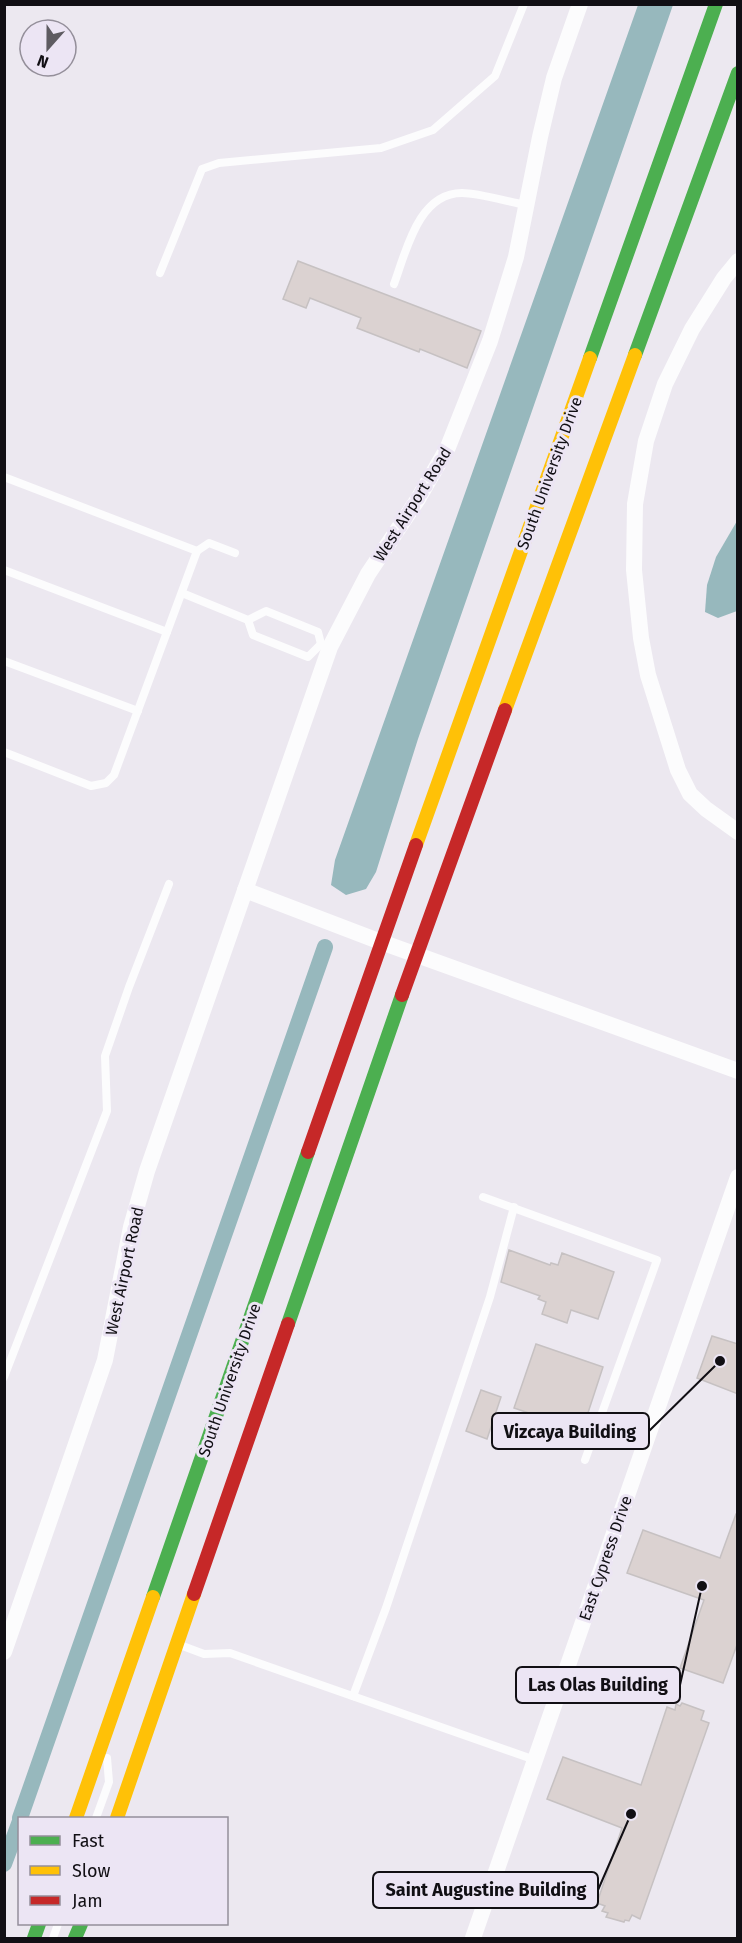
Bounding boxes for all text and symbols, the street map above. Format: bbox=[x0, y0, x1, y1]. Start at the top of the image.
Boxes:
north arrow bbox=[18, 18, 78, 78]
text: N bbox=[34, 51, 51, 72]
street label: South University Drive bbox=[513, 394, 586, 552]
street label: West Airport Road bbox=[370, 444, 455, 565]
street label: West Airport Road bbox=[102, 1205, 147, 1337]
street label: South University Drive bbox=[194, 1301, 265, 1459]
callout: Vizcaya Building bbox=[492, 1413, 649, 1449]
text: Vizcaya Building bbox=[503, 1421, 636, 1443]
street label: East Cypress Drive bbox=[575, 1493, 636, 1623]
callout: Las Olas Building bbox=[516, 1667, 680, 1703]
text: Las Olas Building bbox=[528, 1674, 668, 1696]
legend bbox=[18, 1817, 228, 1925]
text: Fast bbox=[72, 1830, 105, 1852]
text: Slow bbox=[72, 1860, 111, 1882]
callout: Saint Augustine Building bbox=[373, 1872, 598, 1908]
text: Saint Augustine Building bbox=[385, 1879, 587, 1901]
text: Jam bbox=[72, 1890, 103, 1912]

